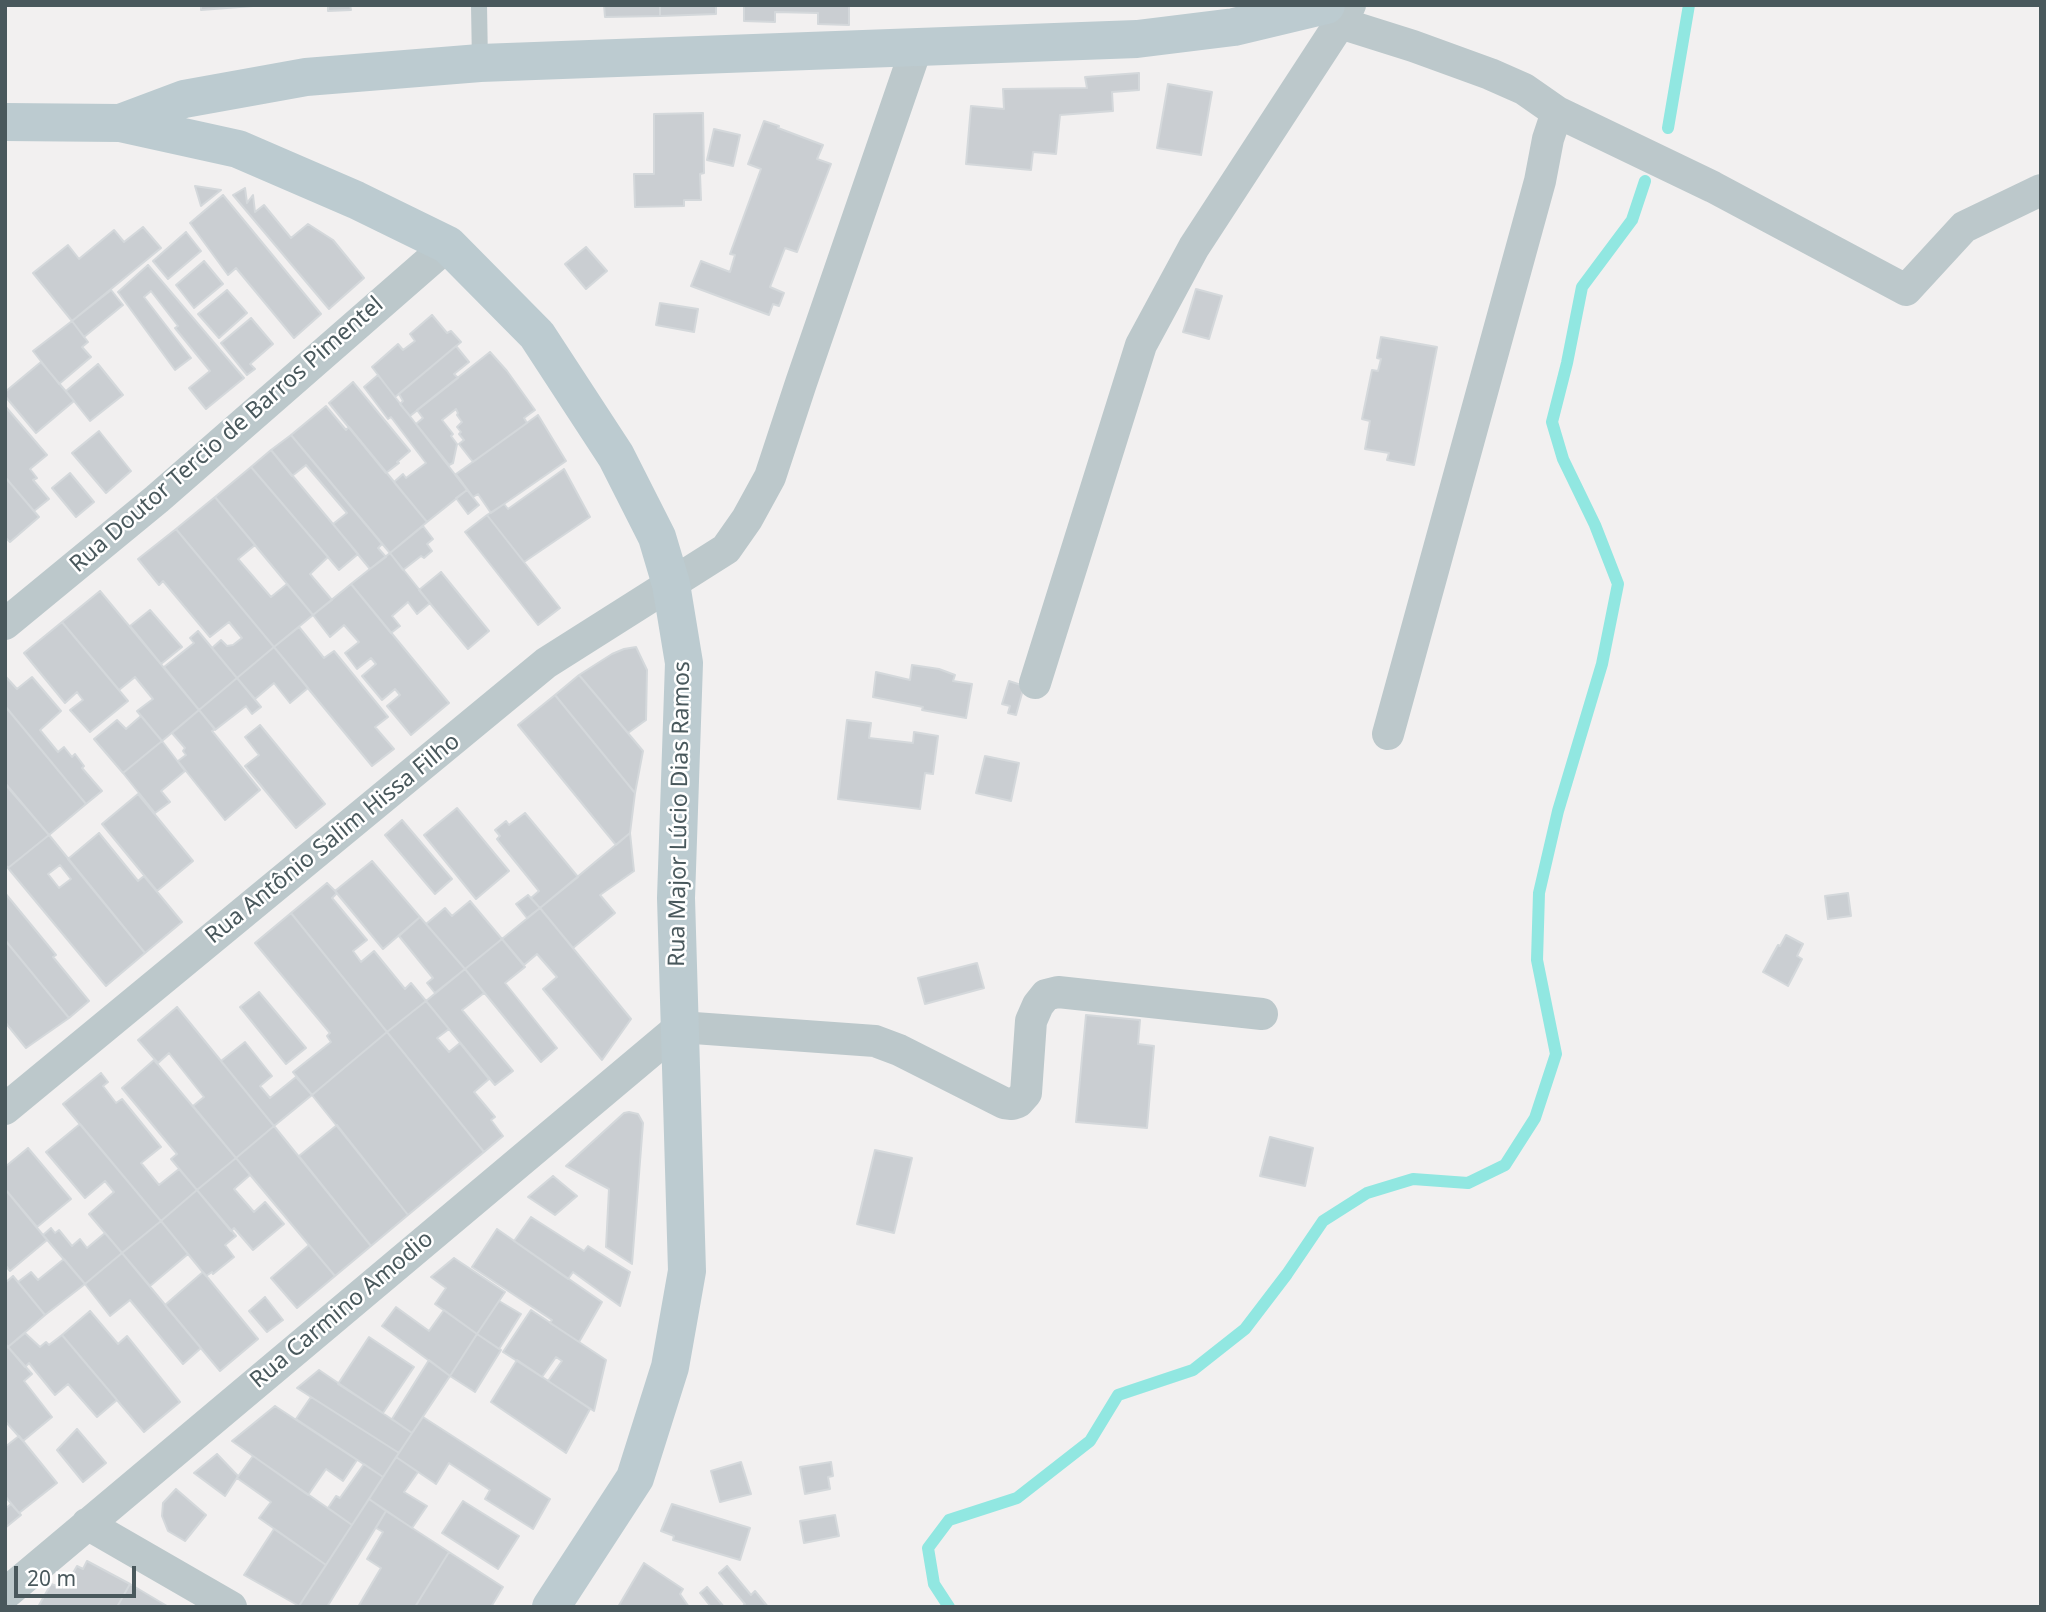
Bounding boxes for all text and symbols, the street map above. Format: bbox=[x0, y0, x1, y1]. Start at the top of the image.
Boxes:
street label: Rua Doutor Tercio de Barros Pimentel bbox=[65, 291, 389, 579]
street label: Rua Major Lúcio Dias Ramos bbox=[664, 661, 696, 967]
street label: Rua Antônio Salim Hissa Filho bbox=[200, 728, 466, 950]
street label: Rua Carmino Amodio bbox=[245, 1226, 439, 1394]
scale bar bbox=[18, 1552, 140, 1596]
text: 20 m bbox=[27, 1564, 76, 1592]

